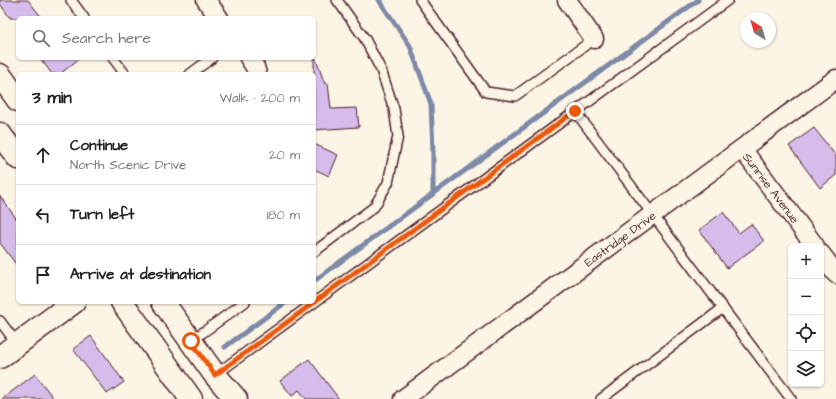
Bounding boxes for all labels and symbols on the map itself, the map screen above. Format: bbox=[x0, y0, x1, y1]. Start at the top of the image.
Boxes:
north arrow bbox=[740, 12, 776, 48]
route end bbox=[566, 102, 584, 120]
street label: Sunrise Avenue bbox=[738, 149, 803, 228]
street label: Eastridge Drive bbox=[581, 207, 661, 272]
route start bbox=[182, 332, 200, 350]

